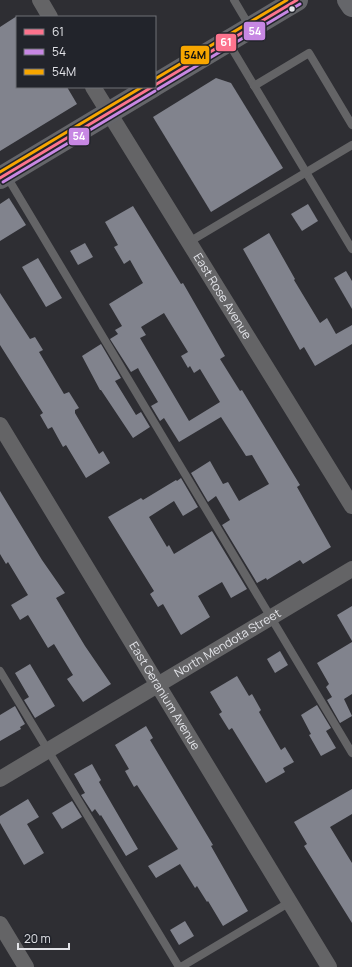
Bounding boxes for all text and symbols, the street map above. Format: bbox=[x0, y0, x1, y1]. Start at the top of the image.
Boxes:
unlabelled marker bbox=[287, 4, 297, 14]
legend bbox=[16, 16, 156, 88]
line badge: 54 bbox=[243, 21, 266, 41]
text: 61 bbox=[52, 23, 64, 40]
text: 54 bbox=[248, 23, 262, 38]
line badge: 61 bbox=[215, 33, 237, 52]
text: 61 bbox=[220, 34, 232, 49]
text: 54 bbox=[52, 43, 66, 60]
line badge: 54M bbox=[180, 45, 210, 65]
text: 54M bbox=[184, 47, 206, 62]
text: 54M bbox=[52, 63, 76, 80]
line badge: 54 bbox=[68, 127, 90, 146]
text: 54 bbox=[72, 128, 86, 143]
street label: East Rose Avenue bbox=[190, 250, 256, 342]
street label: North Mendota Street bbox=[171, 604, 284, 681]
street label: East Geranium Avenue bbox=[125, 638, 204, 753]
scale bar bbox=[18, 925, 69, 951]
text: 20 m bbox=[24, 930, 51, 947]

